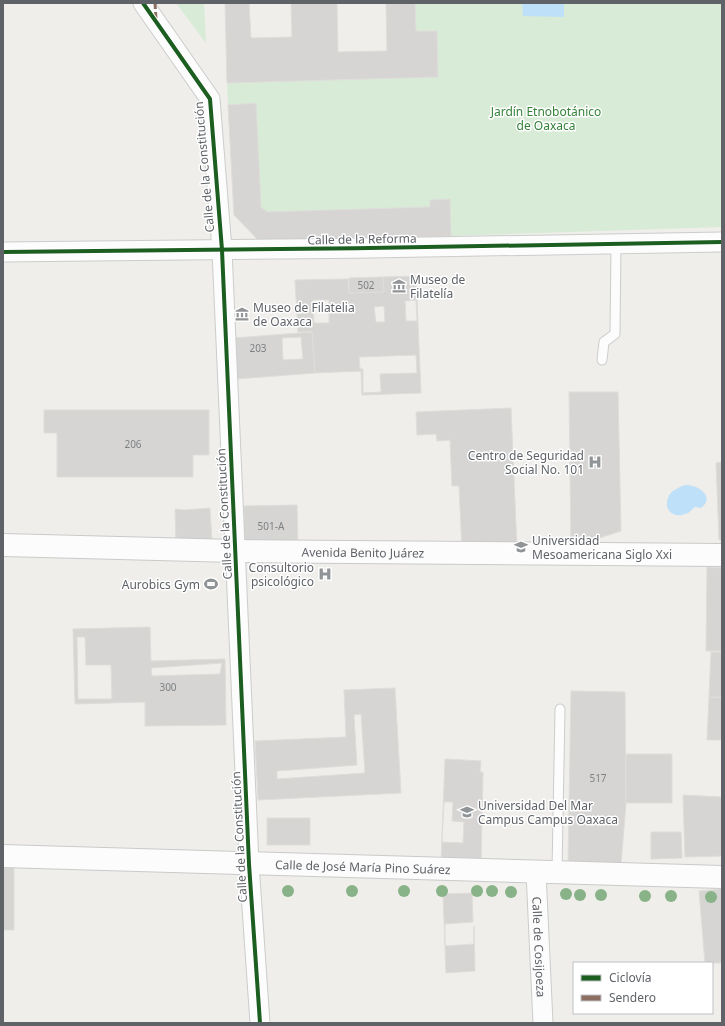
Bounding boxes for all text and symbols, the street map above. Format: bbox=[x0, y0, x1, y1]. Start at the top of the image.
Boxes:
street label: Calle de la Constitución bbox=[190, 101, 218, 233]
park label: Jardín Etnobotánico de Oaxaca bbox=[490, 103, 601, 134]
street label: Calle de la Reforma bbox=[307, 230, 417, 248]
place label: Museo de Filatelía bbox=[410, 271, 466, 302]
house number: 502 bbox=[357, 278, 375, 292]
museum icon: Museo de Filatelía bbox=[391, 278, 407, 294]
place label: Museo de Filatelia de Oaxaca bbox=[253, 299, 355, 330]
museum icon: Museo de Filatelia de Oaxaca bbox=[234, 306, 250, 322]
house number: 203 bbox=[249, 341, 267, 355]
house number: 206 bbox=[124, 437, 142, 451]
place label: Centro de Seguridad Social No. 101 bbox=[468, 447, 584, 478]
street label: Calle de la Constitución bbox=[212, 448, 236, 580]
hospital icon: Centro de Seguridad Social No. 101 bbox=[587, 454, 603, 470]
house number: 501-A bbox=[258, 519, 285, 533]
place label: Universidad Mesoamericana Siglo Xxi bbox=[532, 532, 672, 563]
school or university icon: Universidad Mesoamericana Siglo Xxi bbox=[513, 539, 529, 555]
street label: Avenida Benito Juárez bbox=[302, 543, 425, 561]
place label: Consultorio psicológico bbox=[249, 559, 314, 590]
hospital icon: Consultorio psicológico bbox=[317, 566, 333, 582]
place label: Aurobics Gym bbox=[122, 576, 200, 593]
sports icon: Aurobics Gym bbox=[203, 576, 219, 592]
house number: 300 bbox=[159, 680, 177, 694]
street label: Calle de la Constitución bbox=[227, 771, 251, 903]
house number: 517 bbox=[589, 771, 607, 785]
place label: Universidad Del Mar Campus Campus Oaxaca bbox=[478, 797, 618, 828]
school or university icon: Universidad Del Mar Campus Campus Oaxaca bbox=[459, 804, 475, 820]
street label: Calle de José María Pino Suárez bbox=[275, 855, 451, 878]
street label: Calle de Cosijoeza bbox=[529, 896, 550, 998]
legend bbox=[573, 962, 713, 1014]
text: Ciclovía bbox=[609, 969, 651, 986]
text: Sendero bbox=[609, 989, 656, 1006]

